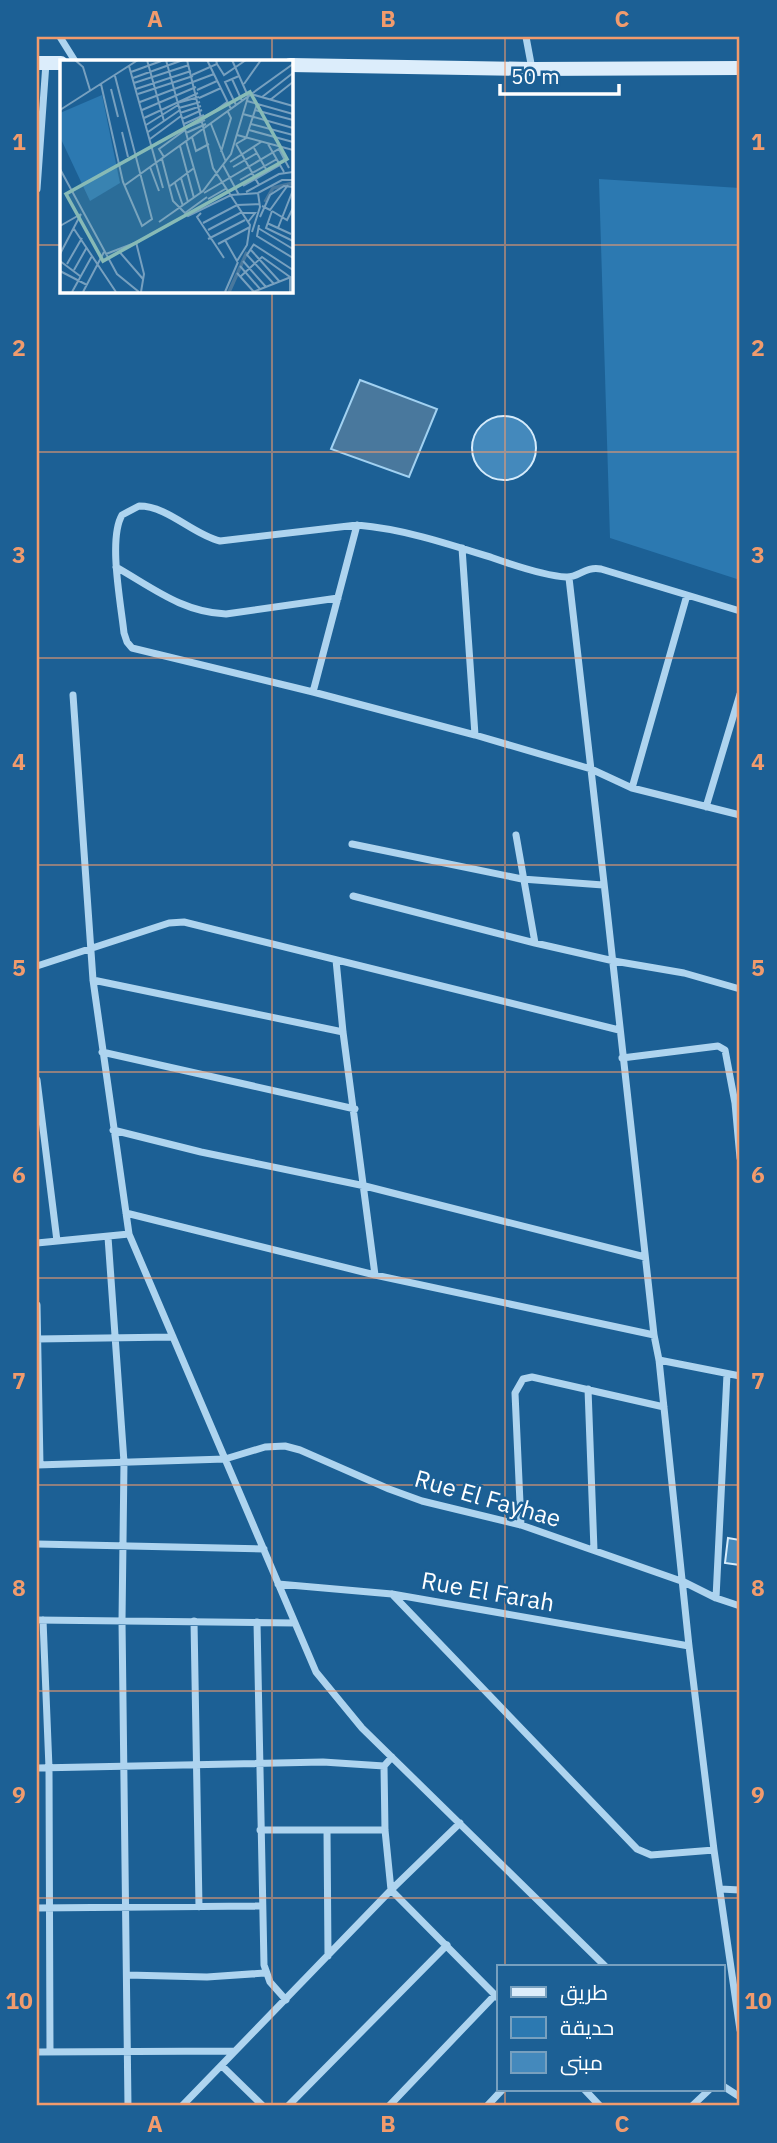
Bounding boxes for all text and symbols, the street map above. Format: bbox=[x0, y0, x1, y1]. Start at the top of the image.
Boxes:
text: A bbox=[147, 3, 163, 33]
text: B bbox=[380, 3, 396, 33]
text: C bbox=[615, 3, 630, 33]
scale bar bbox=[500, 52, 620, 96]
inset map bbox=[60, 60, 292, 292]
text: 50 m bbox=[511, 62, 560, 90]
text: 1 bbox=[12, 126, 26, 156]
text: 1 bbox=[751, 126, 765, 156]
text: 2 bbox=[12, 332, 26, 362]
text: 2 bbox=[751, 332, 765, 362]
text: 3 bbox=[12, 539, 26, 569]
text: 3 bbox=[751, 539, 765, 569]
text: 4 bbox=[12, 746, 26, 776]
text: 4 bbox=[751, 746, 765, 776]
text: 5 bbox=[12, 952, 26, 982]
text: 5 bbox=[751, 952, 765, 982]
text: 6 bbox=[12, 1159, 26, 1189]
text: 6 bbox=[751, 1159, 765, 1189]
text: 7 bbox=[12, 1365, 26, 1395]
text: 7 bbox=[751, 1365, 765, 1395]
street label: Rue El Fayhae bbox=[411, 1462, 565, 1534]
street label: Rue El Farah bbox=[419, 1564, 557, 1618]
text: 8 bbox=[12, 1572, 26, 1602]
text: 8 bbox=[751, 1572, 765, 1602]
text: 9 bbox=[12, 1779, 26, 1809]
text: 9 bbox=[751, 1779, 765, 1809]
legend bbox=[497, 1965, 724, 2090]
text: طريق bbox=[560, 1978, 608, 2006]
text: 10 bbox=[5, 1985, 33, 2015]
text: 10 bbox=[744, 1985, 772, 2015]
text: حديقة bbox=[560, 2013, 614, 2041]
text: مبنى bbox=[560, 2048, 603, 2076]
text: A bbox=[147, 2108, 163, 2138]
text: B bbox=[380, 2108, 396, 2138]
text: C bbox=[615, 2108, 630, 2138]

